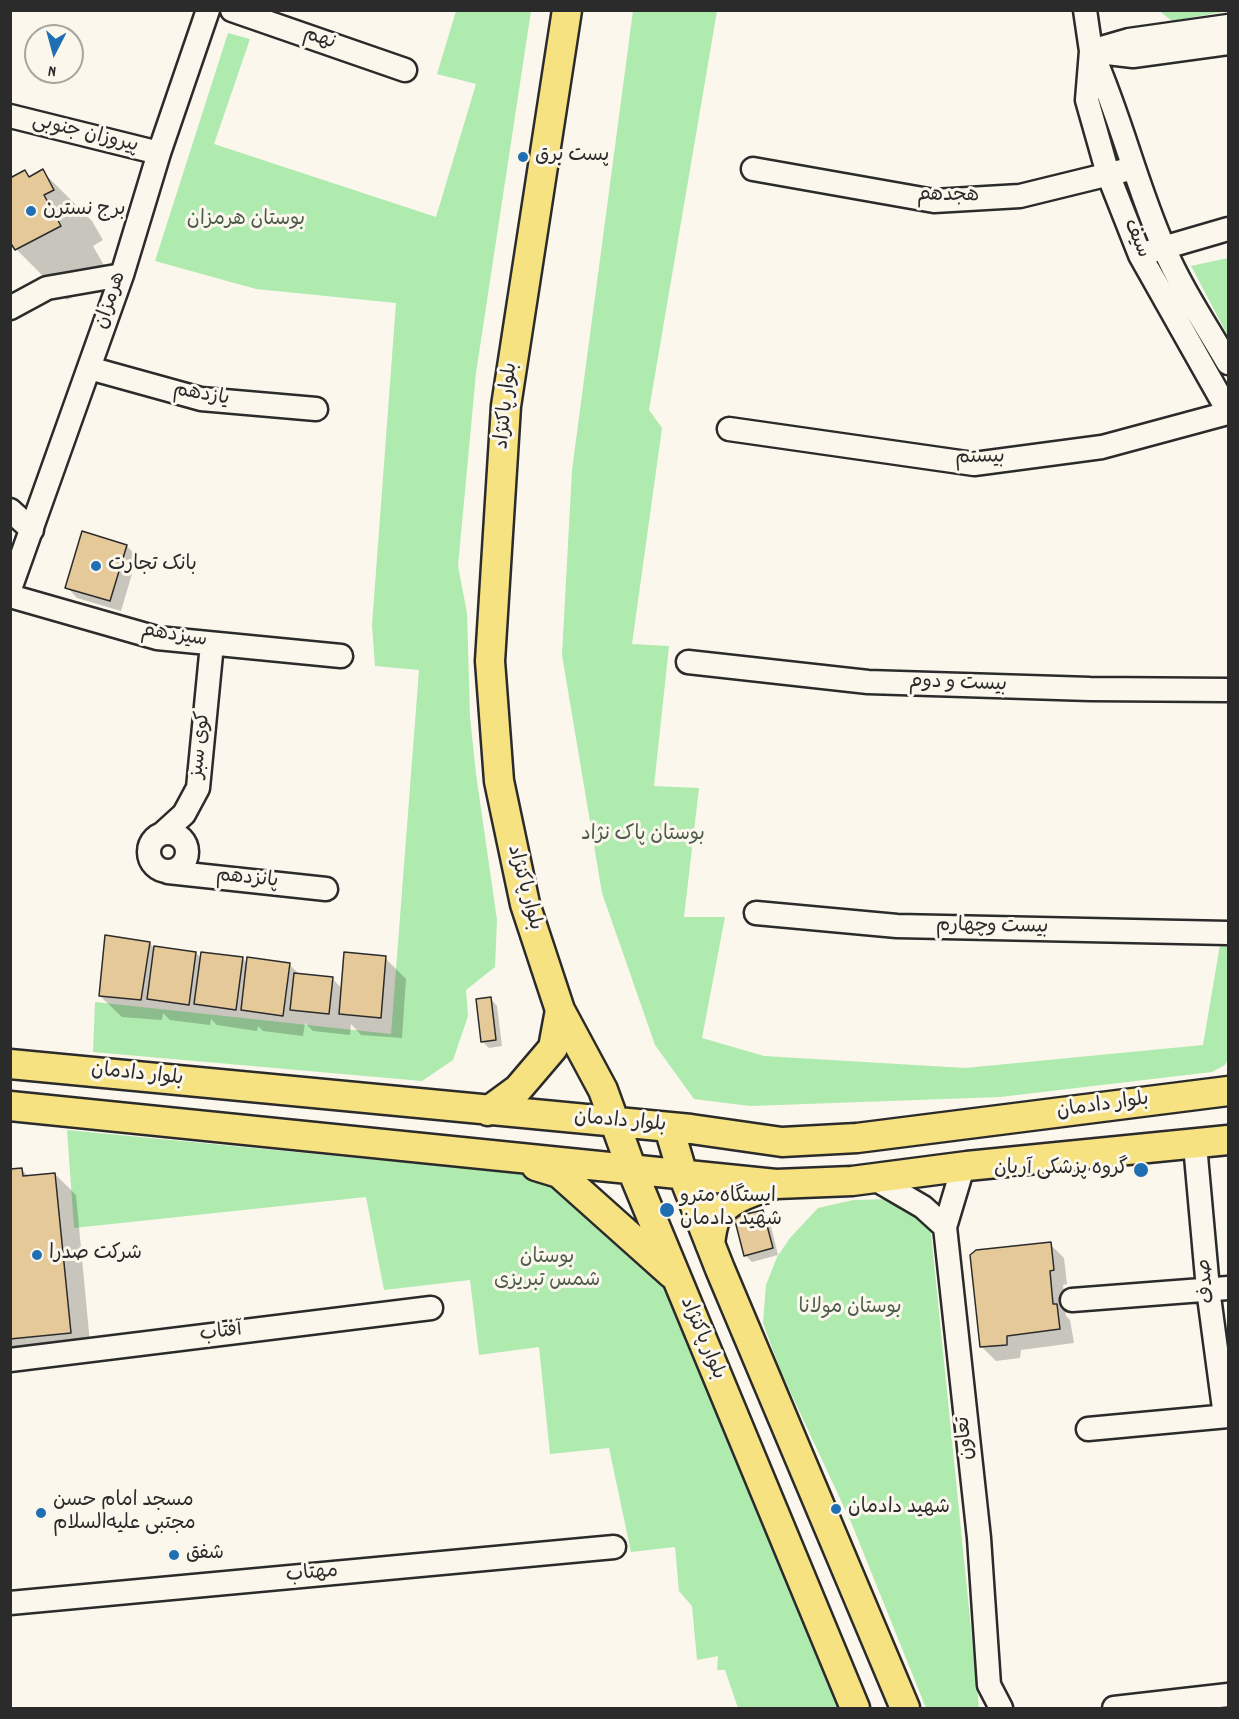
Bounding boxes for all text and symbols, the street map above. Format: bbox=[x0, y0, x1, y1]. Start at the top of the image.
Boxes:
street label: نهم bbox=[300, 23, 338, 57]
north arrow bbox=[24, 24, 84, 84]
text: N bbox=[47, 59, 57, 82]
street label: پیروزان جنوبی bbox=[30, 110, 140, 160]
place label: پست برق bbox=[535, 145, 609, 169]
marker: پست برق bbox=[516, 150, 530, 164]
street label: هجدهم bbox=[917, 184, 979, 210]
place label: برج نسترن bbox=[43, 199, 126, 223]
marker: برج نسترن bbox=[24, 204, 38, 218]
park label: بوستان هرمزان bbox=[187, 209, 305, 233]
street label: سیف bbox=[1116, 216, 1154, 262]
street label: هرمزان bbox=[91, 269, 133, 333]
street label: بلوار پاکنژاد bbox=[492, 361, 524, 451]
street label: یازدهم bbox=[171, 379, 231, 413]
street label: بیستم bbox=[955, 447, 1005, 471]
place label: بانک تجارت bbox=[108, 554, 197, 578]
marker: بانک تجارت bbox=[89, 559, 103, 573]
street label: سیزدهم bbox=[139, 620, 209, 654]
street label: بیست و دوم bbox=[909, 671, 1007, 699]
street label: کوی سبز bbox=[187, 710, 217, 780]
park label: بوستان پاک نژاد bbox=[581, 824, 705, 848]
street label: بلوار پاکنژاد bbox=[500, 843, 546, 933]
street label: پانزدهم bbox=[215, 865, 279, 895]
street label: بیست وچهارم bbox=[935, 915, 1049, 941]
street label: بلوار دادمان bbox=[90, 1059, 184, 1093]
street label: بلوار دادمان bbox=[1055, 1089, 1151, 1125]
street label: بلوار دادمان bbox=[573, 1107, 667, 1139]
place label: گروه پزشکی آریان bbox=[994, 1158, 1128, 1182]
marker: گروه پزشکی آریان bbox=[1132, 1161, 1150, 1179]
place label: ایستگاه مترو شهید دادمان bbox=[680, 1186, 782, 1233]
marker: ایستگاه مترو شهید دادمان bbox=[658, 1201, 676, 1219]
place label: شرکت صدرا bbox=[49, 1243, 142, 1267]
park label: بوستان شمس تبریزی bbox=[494, 1247, 600, 1294]
marker: شرکت صدرا bbox=[30, 1248, 44, 1262]
street label: صدف bbox=[1194, 1257, 1222, 1305]
street label: بلوار پاکنژاد bbox=[673, 1294, 729, 1384]
park label: بوستان مولانا bbox=[798, 1297, 902, 1321]
street label: آفتاب bbox=[199, 1320, 243, 1348]
street label: تعاون bbox=[953, 1415, 981, 1461]
place label: مسجد امام حسن مجتبی علیه‌السلام bbox=[53, 1490, 196, 1537]
place label: شهید دادمان bbox=[848, 1497, 950, 1521]
marker: شهید دادمان bbox=[829, 1502, 843, 1516]
marker: مسجد امام حسن مجتبی علیه‌السلام bbox=[34, 1506, 48, 1520]
place label: شفق bbox=[186, 1543, 224, 1567]
marker: شفق bbox=[167, 1548, 181, 1562]
street label: مهتاب bbox=[285, 1561, 339, 1589]

